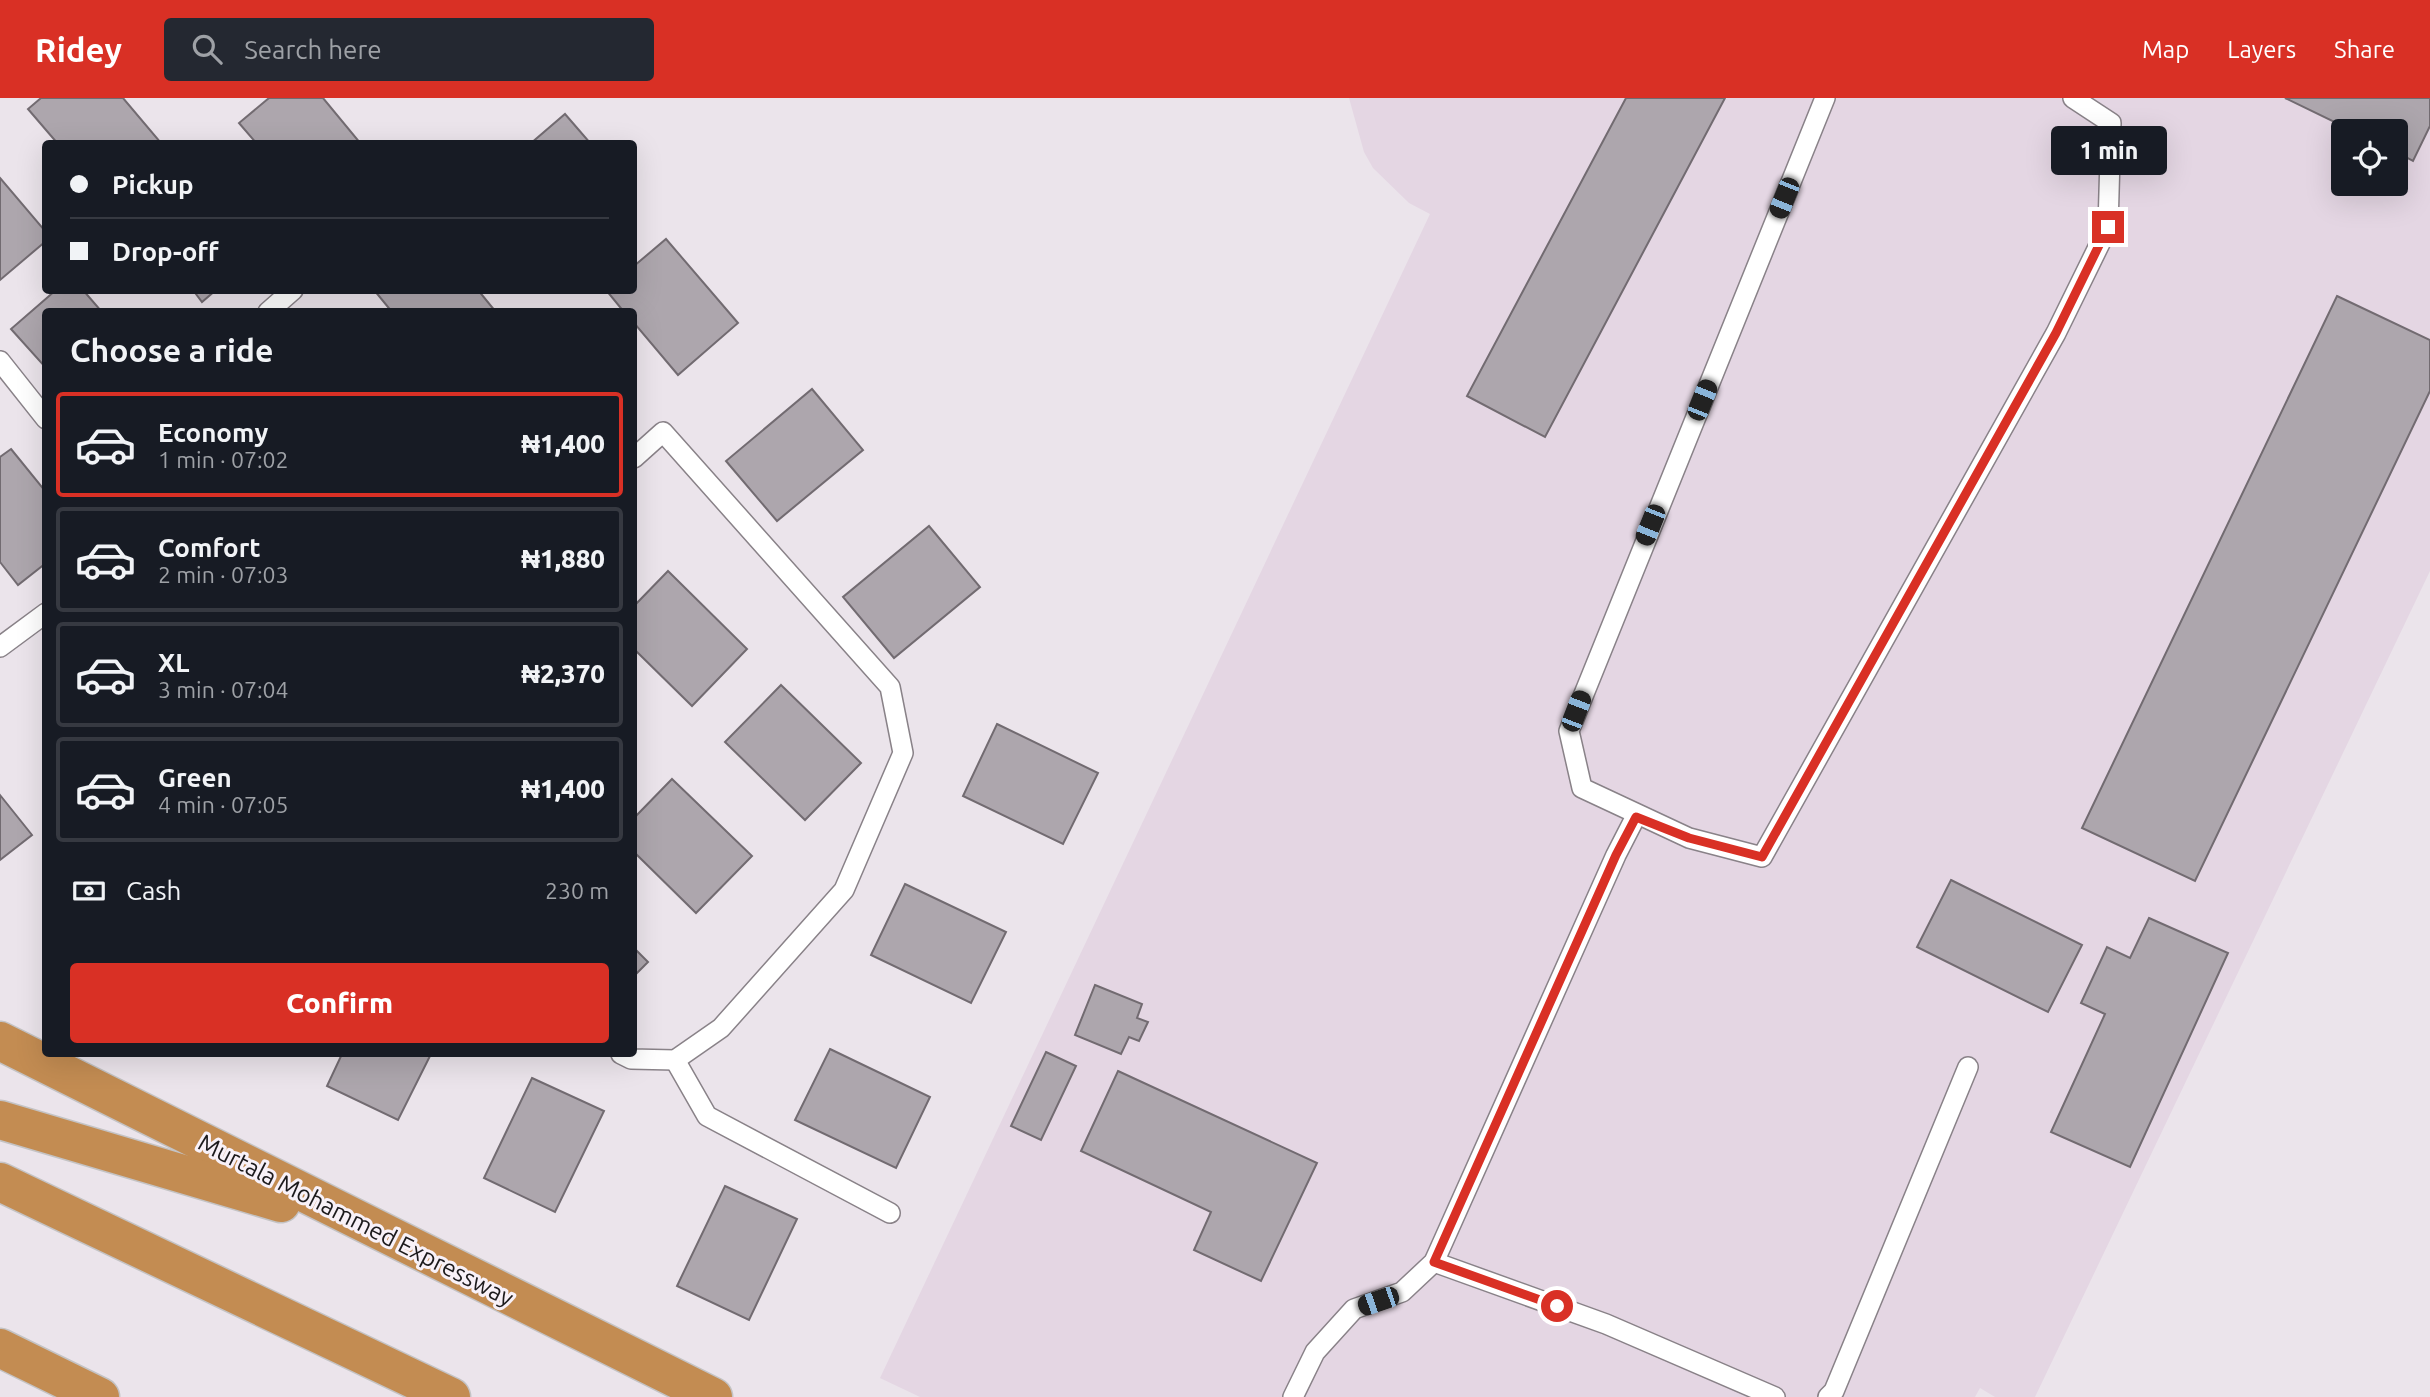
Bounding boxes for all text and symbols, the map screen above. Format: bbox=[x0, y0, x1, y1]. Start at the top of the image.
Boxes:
search box bbox=[164, 18, 654, 81]
icon: search bbox=[188, 30, 226, 68]
text: Ridey bbox=[35, 31, 122, 68]
text: Search here bbox=[244, 35, 382, 64]
text: Map bbox=[2142, 36, 2189, 63]
text: Layers bbox=[2227, 36, 2296, 63]
text: Share bbox=[2334, 36, 2395, 63]
map controls bbox=[2331, 119, 2408, 196]
button: locate bbox=[2331, 119, 2408, 196]
callout: 1 min bbox=[2050, 125, 2166, 174]
text: 1 min bbox=[2080, 138, 2138, 163]
text: Pickup bbox=[112, 170, 194, 199]
car bbox=[1767, 175, 1802, 221]
route end bbox=[2092, 211, 2124, 243]
text: Drop-off bbox=[112, 237, 219, 266]
text: Choose a ride bbox=[70, 332, 273, 368]
car bbox=[1685, 377, 1720, 423]
icon: car bbox=[74, 413, 137, 476]
text: Economy bbox=[158, 418, 268, 447]
text: ₦1,400 bbox=[521, 429, 605, 458]
text: 1 min · 07:02 bbox=[158, 447, 289, 472]
car bbox=[1633, 502, 1668, 548]
icon: car bbox=[74, 528, 137, 591]
text: Comfort bbox=[158, 533, 261, 562]
text: ₦1,880 bbox=[521, 544, 605, 573]
text: 2 min · 07:03 bbox=[158, 562, 289, 587]
icon: car bbox=[74, 643, 137, 706]
text: XL bbox=[158, 648, 189, 677]
text: ₦2,370 bbox=[521, 659, 605, 688]
text: 3 min · 07:04 bbox=[158, 677, 289, 702]
car bbox=[1559, 688, 1594, 734]
icon: car bbox=[74, 758, 137, 821]
text: Green bbox=[158, 763, 232, 792]
text: ₦1,400 bbox=[521, 774, 605, 803]
text: 4 min · 07:05 bbox=[158, 792, 289, 817]
icon: cash bbox=[70, 872, 108, 910]
text: Cash bbox=[126, 876, 181, 905]
text: 230 m bbox=[545, 878, 609, 903]
button: Confirm bbox=[70, 963, 609, 1043]
street label: Murtala Mohammed Expressway bbox=[194, 1128, 519, 1312]
car bbox=[1355, 1284, 1402, 1318]
route start bbox=[1541, 1290, 1573, 1322]

